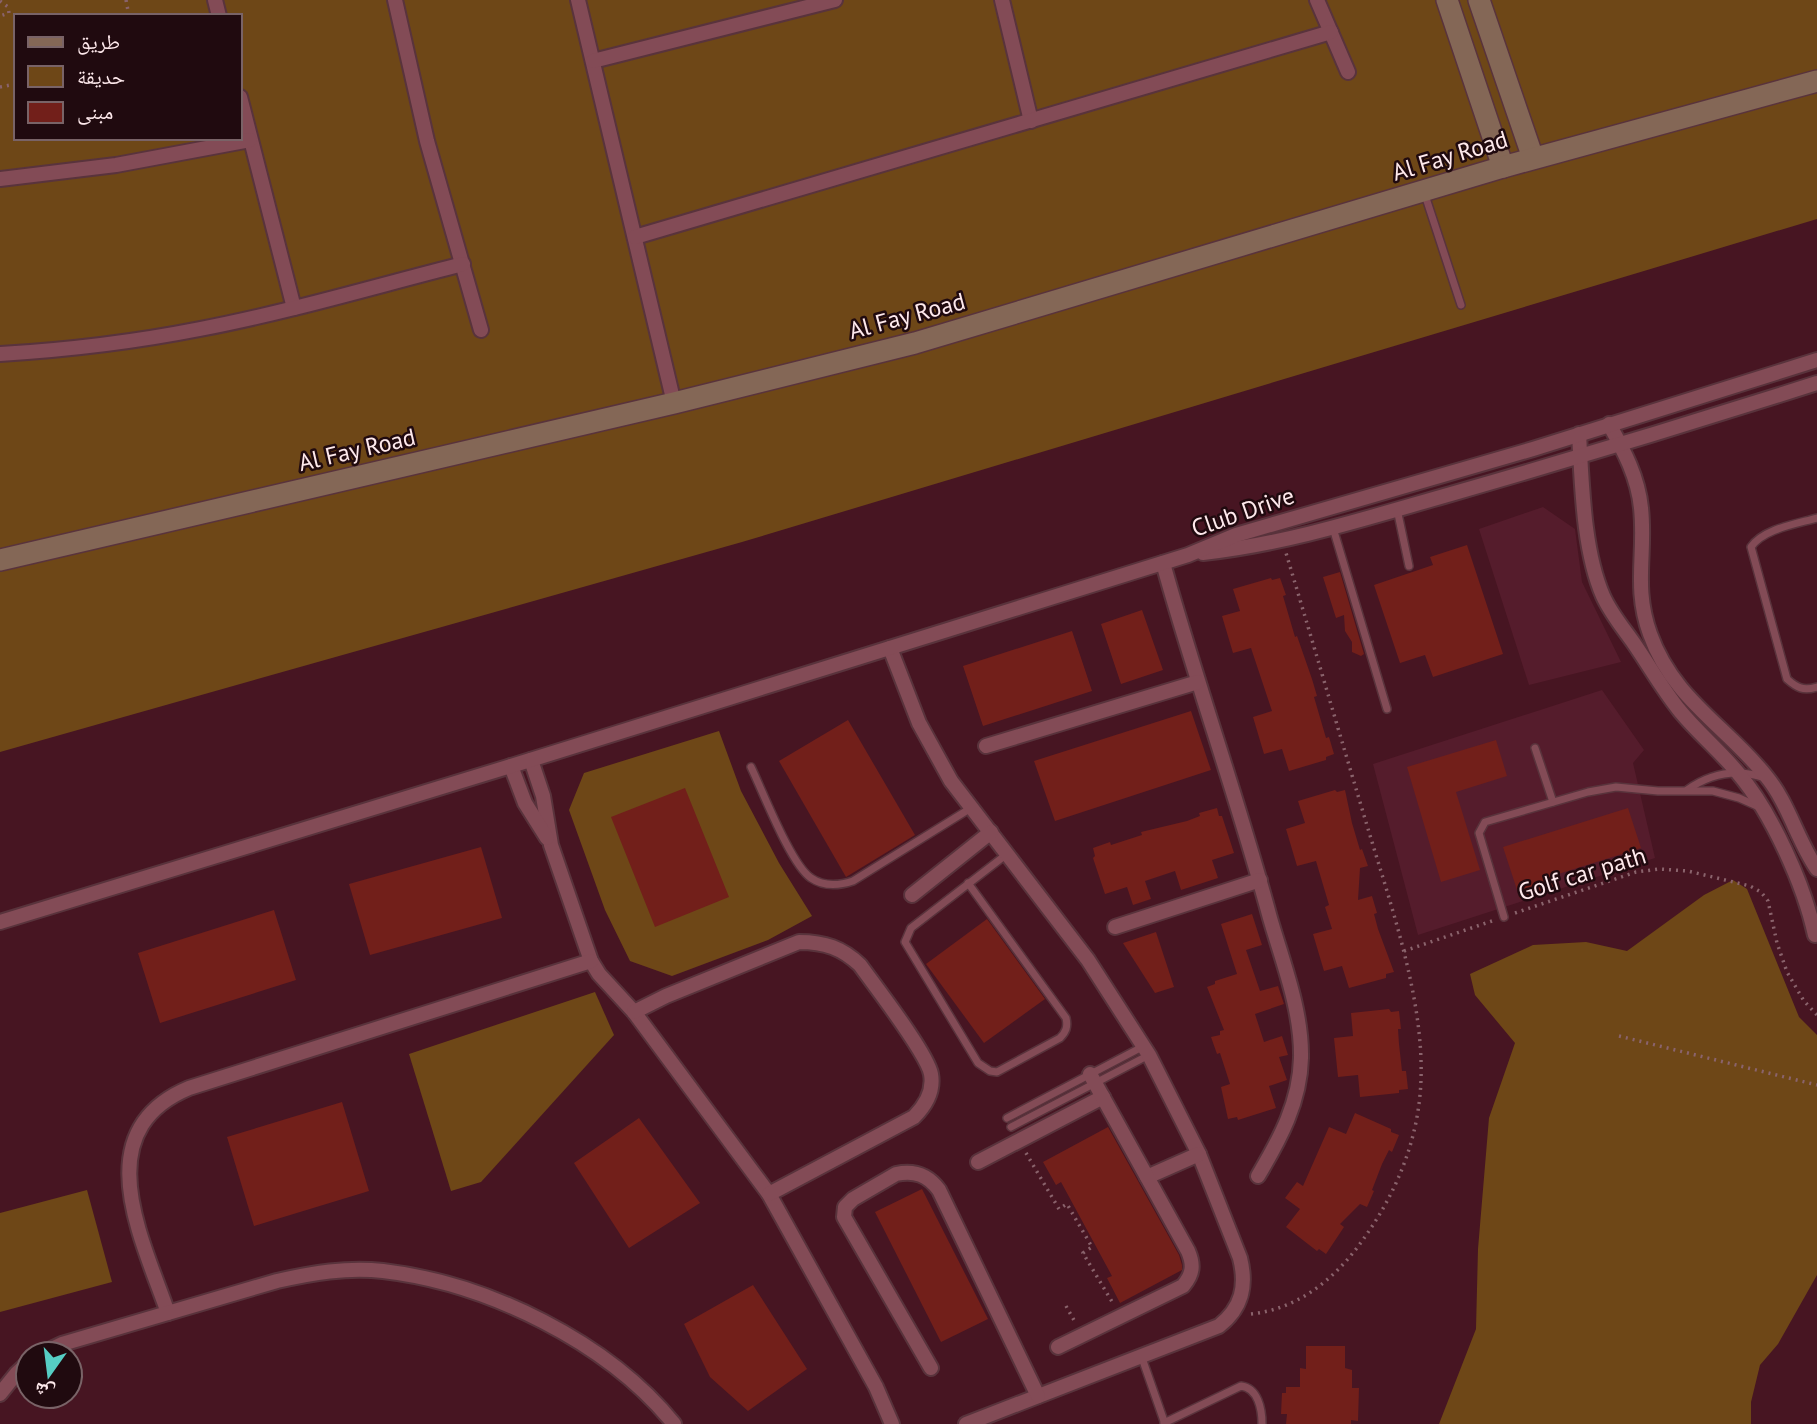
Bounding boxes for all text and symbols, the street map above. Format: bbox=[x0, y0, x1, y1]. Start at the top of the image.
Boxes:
legend bbox=[14, 14, 242, 140]
text: طريق bbox=[77, 28, 120, 55]
text: حديقة bbox=[77, 63, 125, 90]
text: مبنى bbox=[77, 98, 113, 125]
street label: Al Fay Road bbox=[1388, 123, 1511, 188]
street label: Al Fay Road bbox=[845, 285, 969, 346]
street label: Al Fay Road bbox=[295, 421, 419, 478]
street label: Club Drive bbox=[1187, 479, 1298, 544]
street label: Golf car path bbox=[1514, 839, 1650, 908]
north arrow bbox=[14, 1340, 84, 1410]
text: ش bbox=[32, 1377, 58, 1406]

